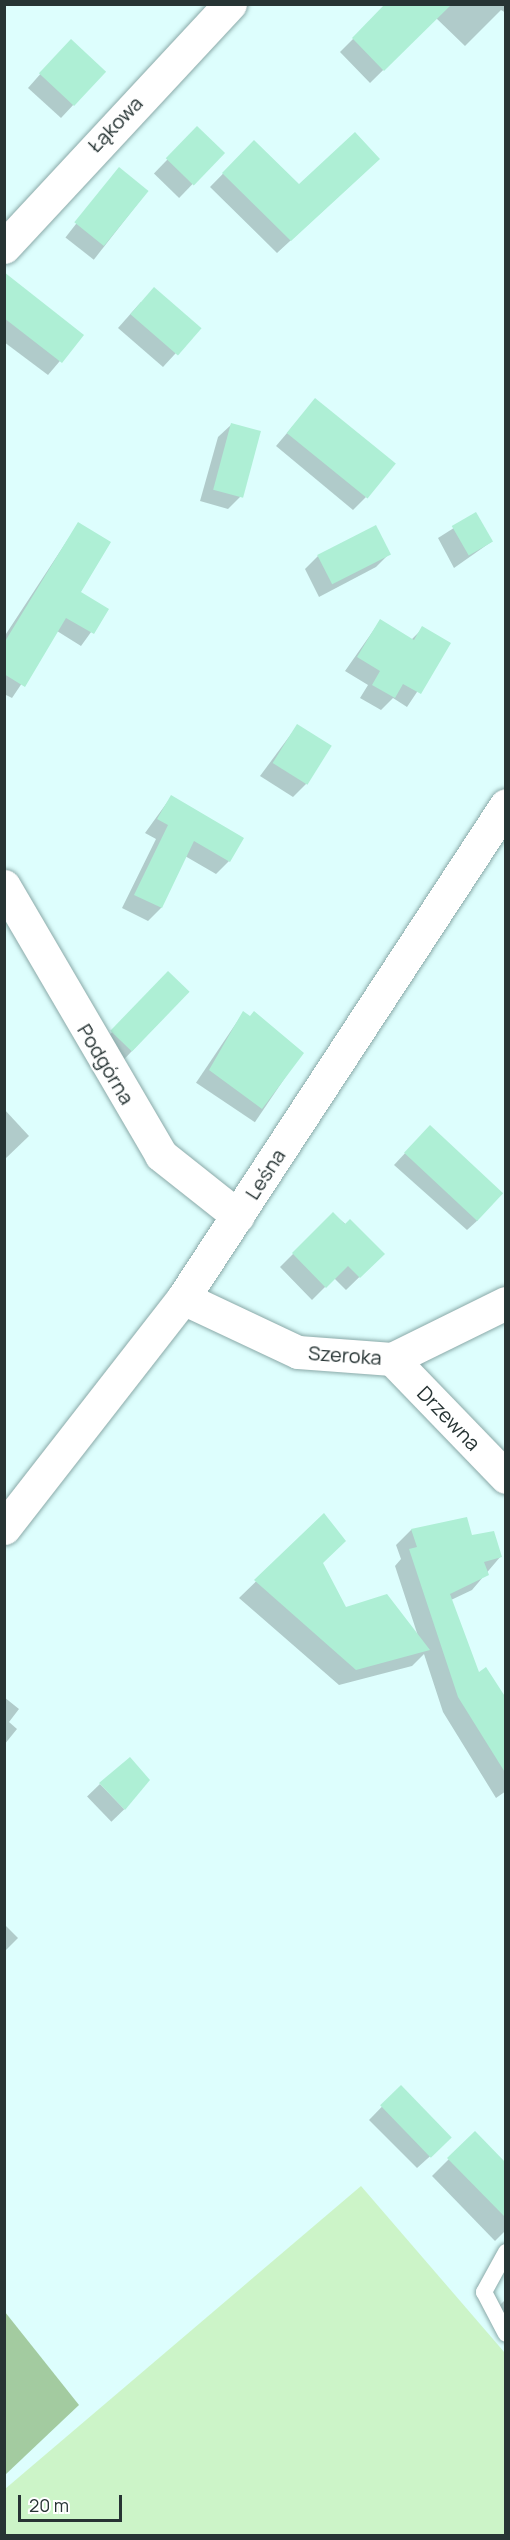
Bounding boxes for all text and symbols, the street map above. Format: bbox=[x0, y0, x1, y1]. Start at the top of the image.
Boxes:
street label: Łąkowa bbox=[83, 91, 147, 157]
street label: Podgórna bbox=[73, 1019, 139, 1109]
street label: Leśna bbox=[240, 1144, 290, 1204]
street label: Szeroka bbox=[307, 1340, 383, 1370]
street label: Drzewna bbox=[413, 1381, 485, 1455]
scale bar bbox=[21, 2483, 124, 2521]
text: 20 m bbox=[29, 2493, 69, 2517]

